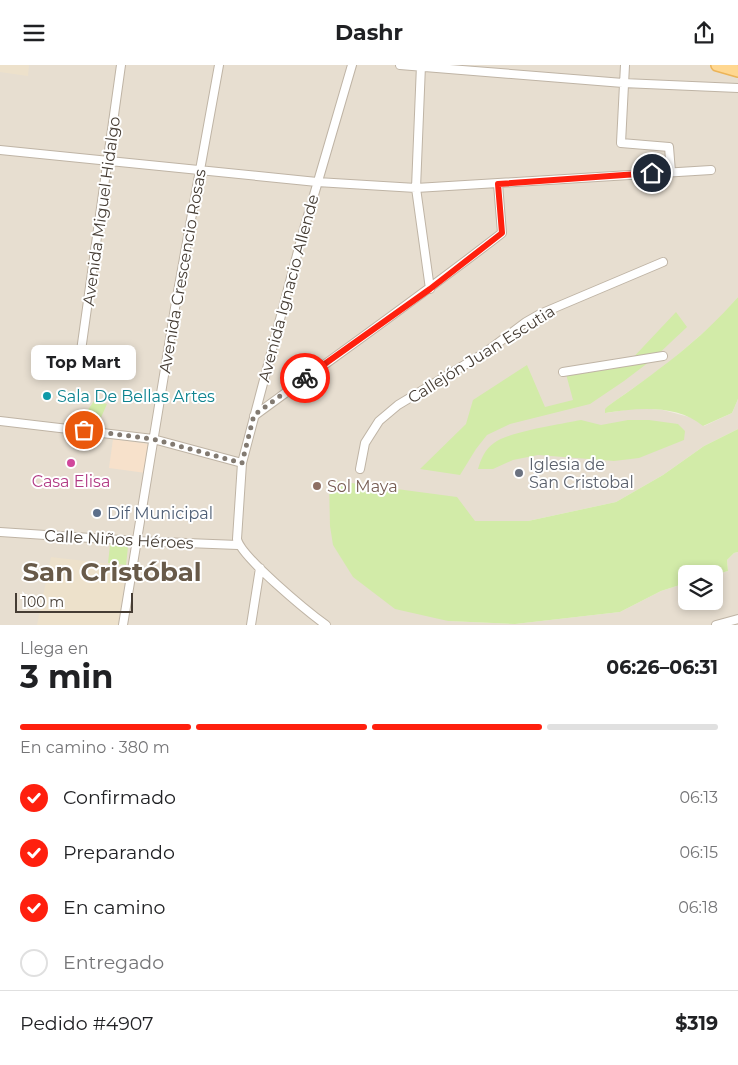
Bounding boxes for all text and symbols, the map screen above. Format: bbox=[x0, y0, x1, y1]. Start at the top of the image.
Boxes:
icon: menu bbox=[20, 19, 48, 47]
text: Dashr bbox=[335, 19, 403, 46]
icon: share bbox=[690, 19, 718, 47]
street label: Avenida Miguel Hidalgo bbox=[79, 115, 124, 307]
pin bbox=[631, 152, 673, 194]
icon: home bbox=[638, 159, 666, 187]
street label: Avenida Crescencio Rosas bbox=[155, 167, 210, 375]
street label: Avenida Ignacio Allende bbox=[254, 192, 323, 384]
street label: Callejón Juan Escutia bbox=[404, 301, 558, 407]
callout: Top Mart bbox=[32, 345, 136, 380]
text: Top Mart bbox=[46, 353, 121, 372]
courier bbox=[280, 353, 330, 403]
icon: bike bbox=[291, 364, 319, 392]
place label: Sala De Bellas Artes bbox=[57, 387, 215, 406]
marker: Sala De Bellas Artes bbox=[41, 390, 53, 402]
pin bbox=[63, 409, 105, 451]
icon: bag bbox=[70, 416, 98, 444]
place label: Iglesia de San Cristobal bbox=[529, 455, 634, 492]
marker: Casa Elisa bbox=[65, 457, 77, 469]
marker: Iglesia de San Cristobal bbox=[513, 467, 525, 479]
place label: Casa Elisa bbox=[32, 472, 110, 491]
place label: Sol Maya bbox=[327, 477, 398, 496]
marker: Sol Maya bbox=[311, 480, 323, 492]
place label: Dif Municipal bbox=[107, 504, 213, 523]
marker: Dif Municipal bbox=[91, 507, 103, 519]
street label: Calle Niños Héroes bbox=[44, 526, 194, 553]
district label: San Cristóbal bbox=[23, 556, 202, 588]
map controls bbox=[678, 565, 723, 610]
button: layers bbox=[678, 565, 723, 610]
scale bar bbox=[15, 590, 132, 613]
text: 100 m bbox=[22, 593, 64, 611]
text: Llega en bbox=[20, 639, 88, 658]
text: 06:26–06:31 bbox=[606, 656, 718, 679]
text: 3 min bbox=[20, 657, 113, 696]
text: En camino · 380 m bbox=[20, 738, 170, 757]
icon: check bbox=[20, 784, 48, 812]
text: Confirmado bbox=[63, 786, 176, 809]
text: 06:13 bbox=[679, 788, 718, 807]
icon: check bbox=[20, 839, 48, 867]
text: Preparando bbox=[63, 841, 175, 864]
text: 06:15 bbox=[679, 843, 718, 862]
icon: check bbox=[20, 894, 48, 922]
text: En camino bbox=[63, 896, 165, 919]
text: 06:18 bbox=[678, 898, 718, 917]
text: Entregado bbox=[63, 951, 164, 974]
text: Pedido #4907 bbox=[20, 1012, 153, 1035]
text: $319 bbox=[675, 1012, 718, 1035]

